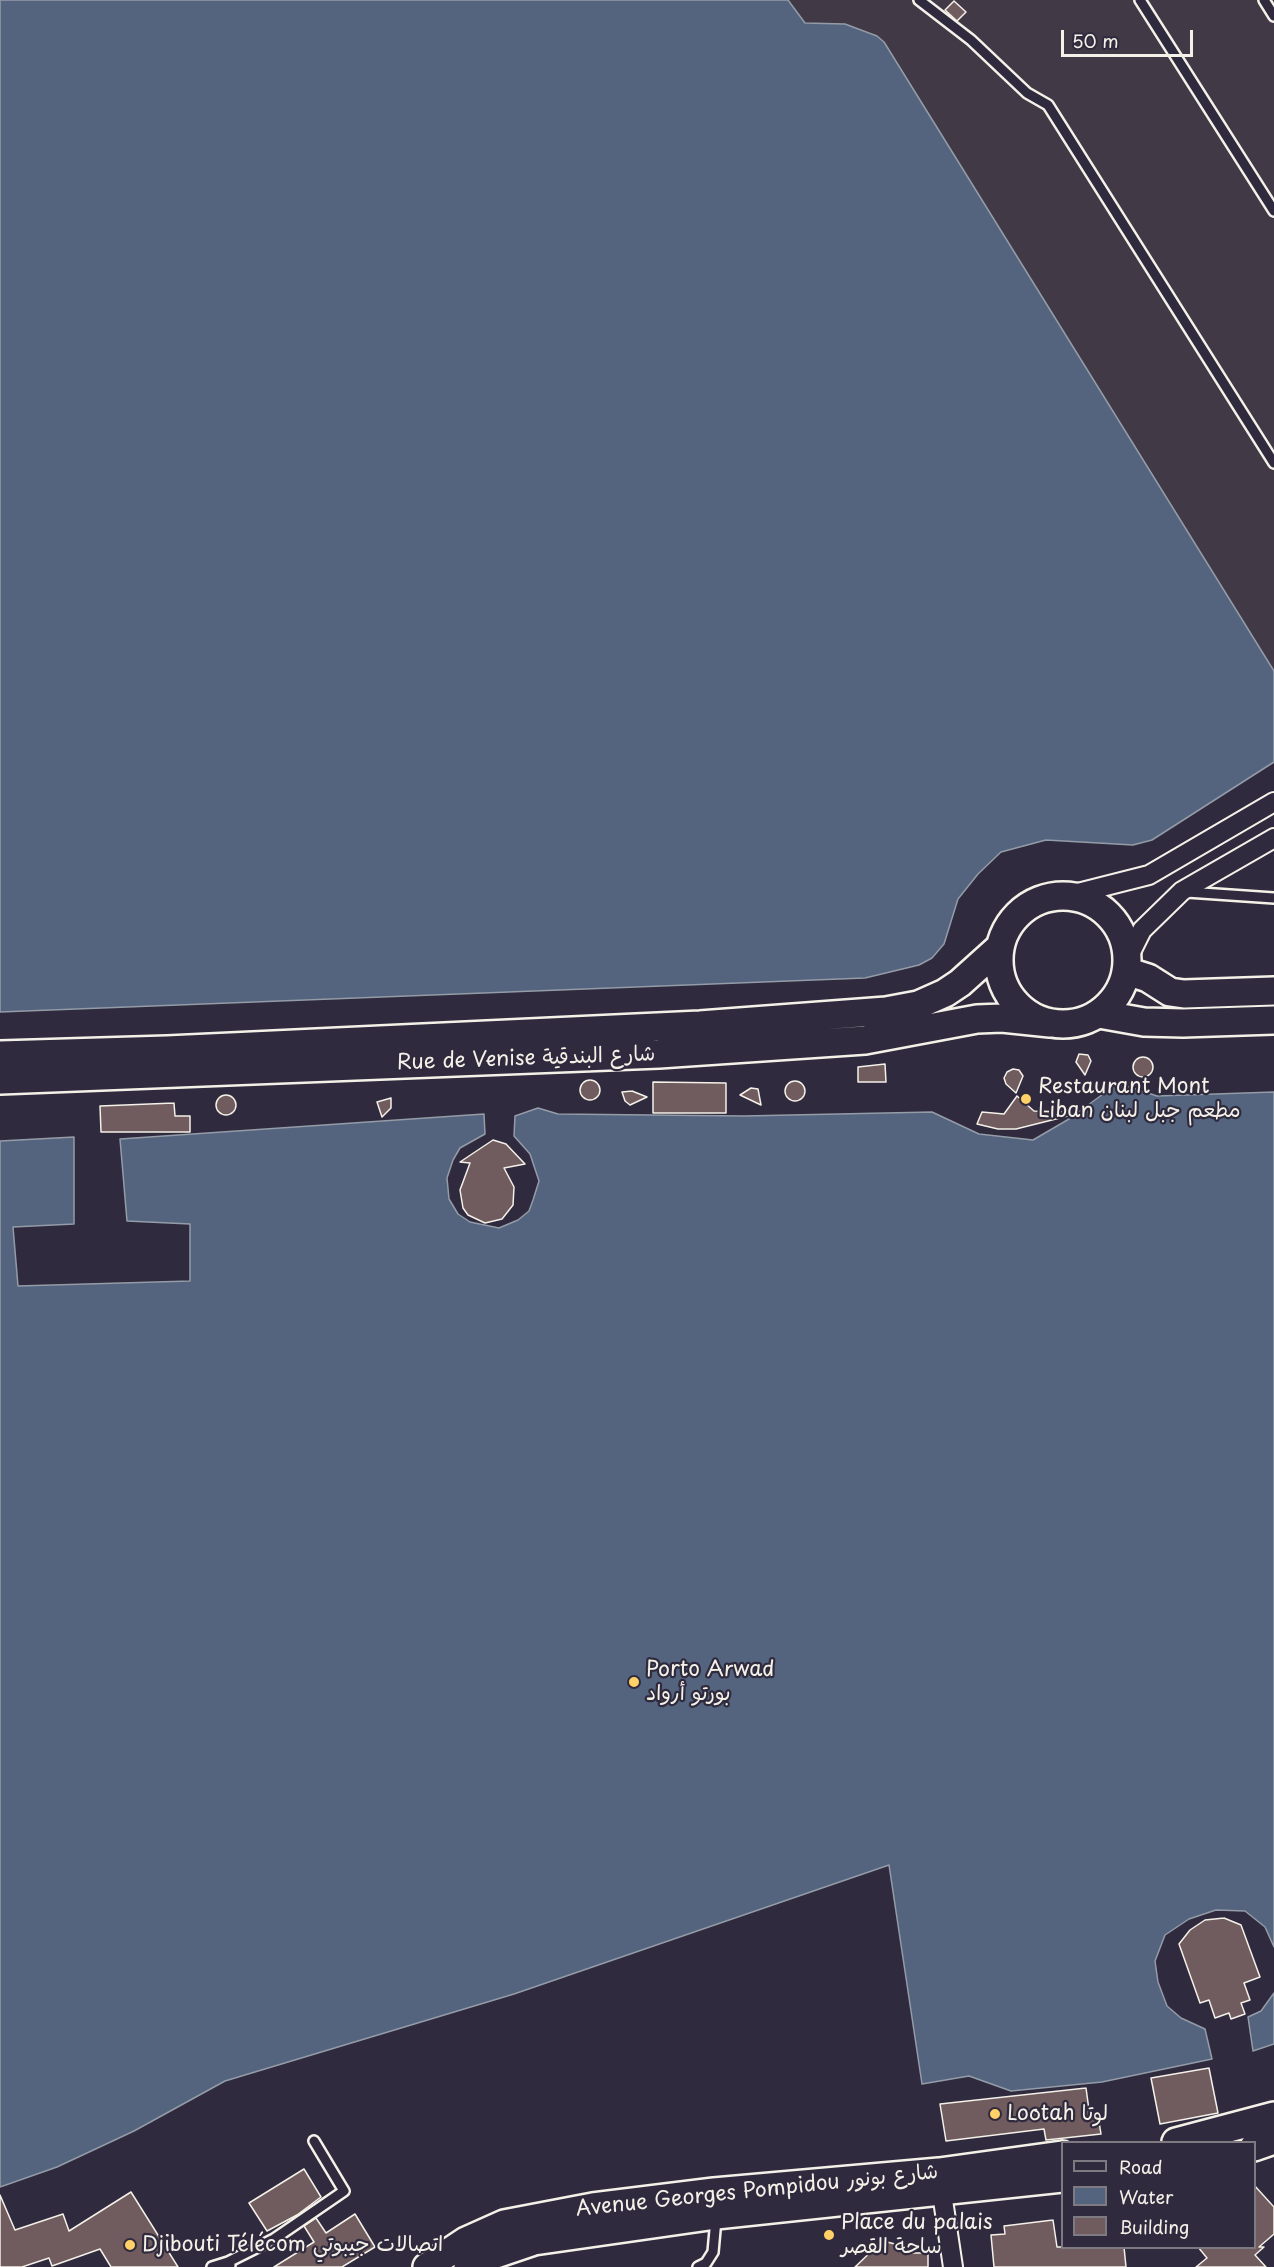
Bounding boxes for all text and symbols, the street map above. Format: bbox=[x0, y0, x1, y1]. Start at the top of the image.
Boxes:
scale bar bbox=[1064, 18, 1196, 56]
text: 50 m bbox=[1072, 27, 1119, 54]
street label: Rue de Venise شارع البندقية bbox=[396, 1042, 656, 1076]
place label: Restaurant Mont Liban مطعم جبل لبنان bbox=[1038, 1074, 1241, 1124]
marker: Restaurant Mont Liban مطعم جبل لبنان bbox=[1019, 1092, 1033, 1106]
place label: Porto Arwad بورتو أرواد bbox=[646, 1657, 774, 1707]
marker: Porto Arwad بورتو أرواد bbox=[627, 1675, 641, 1689]
place label: Lootah لوتا bbox=[1007, 2101, 1108, 2127]
marker: Lootah لوتا bbox=[988, 2107, 1002, 2121]
legend bbox=[1061, 2141, 1256, 2249]
text: Road bbox=[1119, 2153, 1163, 2180]
street label: Avenue Georges Pompidou شارع بونور bbox=[575, 2159, 939, 2223]
text: Water bbox=[1119, 2183, 1173, 2210]
place label: Place du palais ساحة القصر bbox=[841, 2210, 993, 2260]
text: Building bbox=[1119, 2213, 1189, 2240]
marker: Place du palais ساحة القصر bbox=[822, 2228, 836, 2242]
place label: Djibouti Télécom اتصالات جيبوتي bbox=[142, 2232, 443, 2258]
marker: Djibouti Télécom اتصالات جيبوتي bbox=[123, 2238, 137, 2252]

